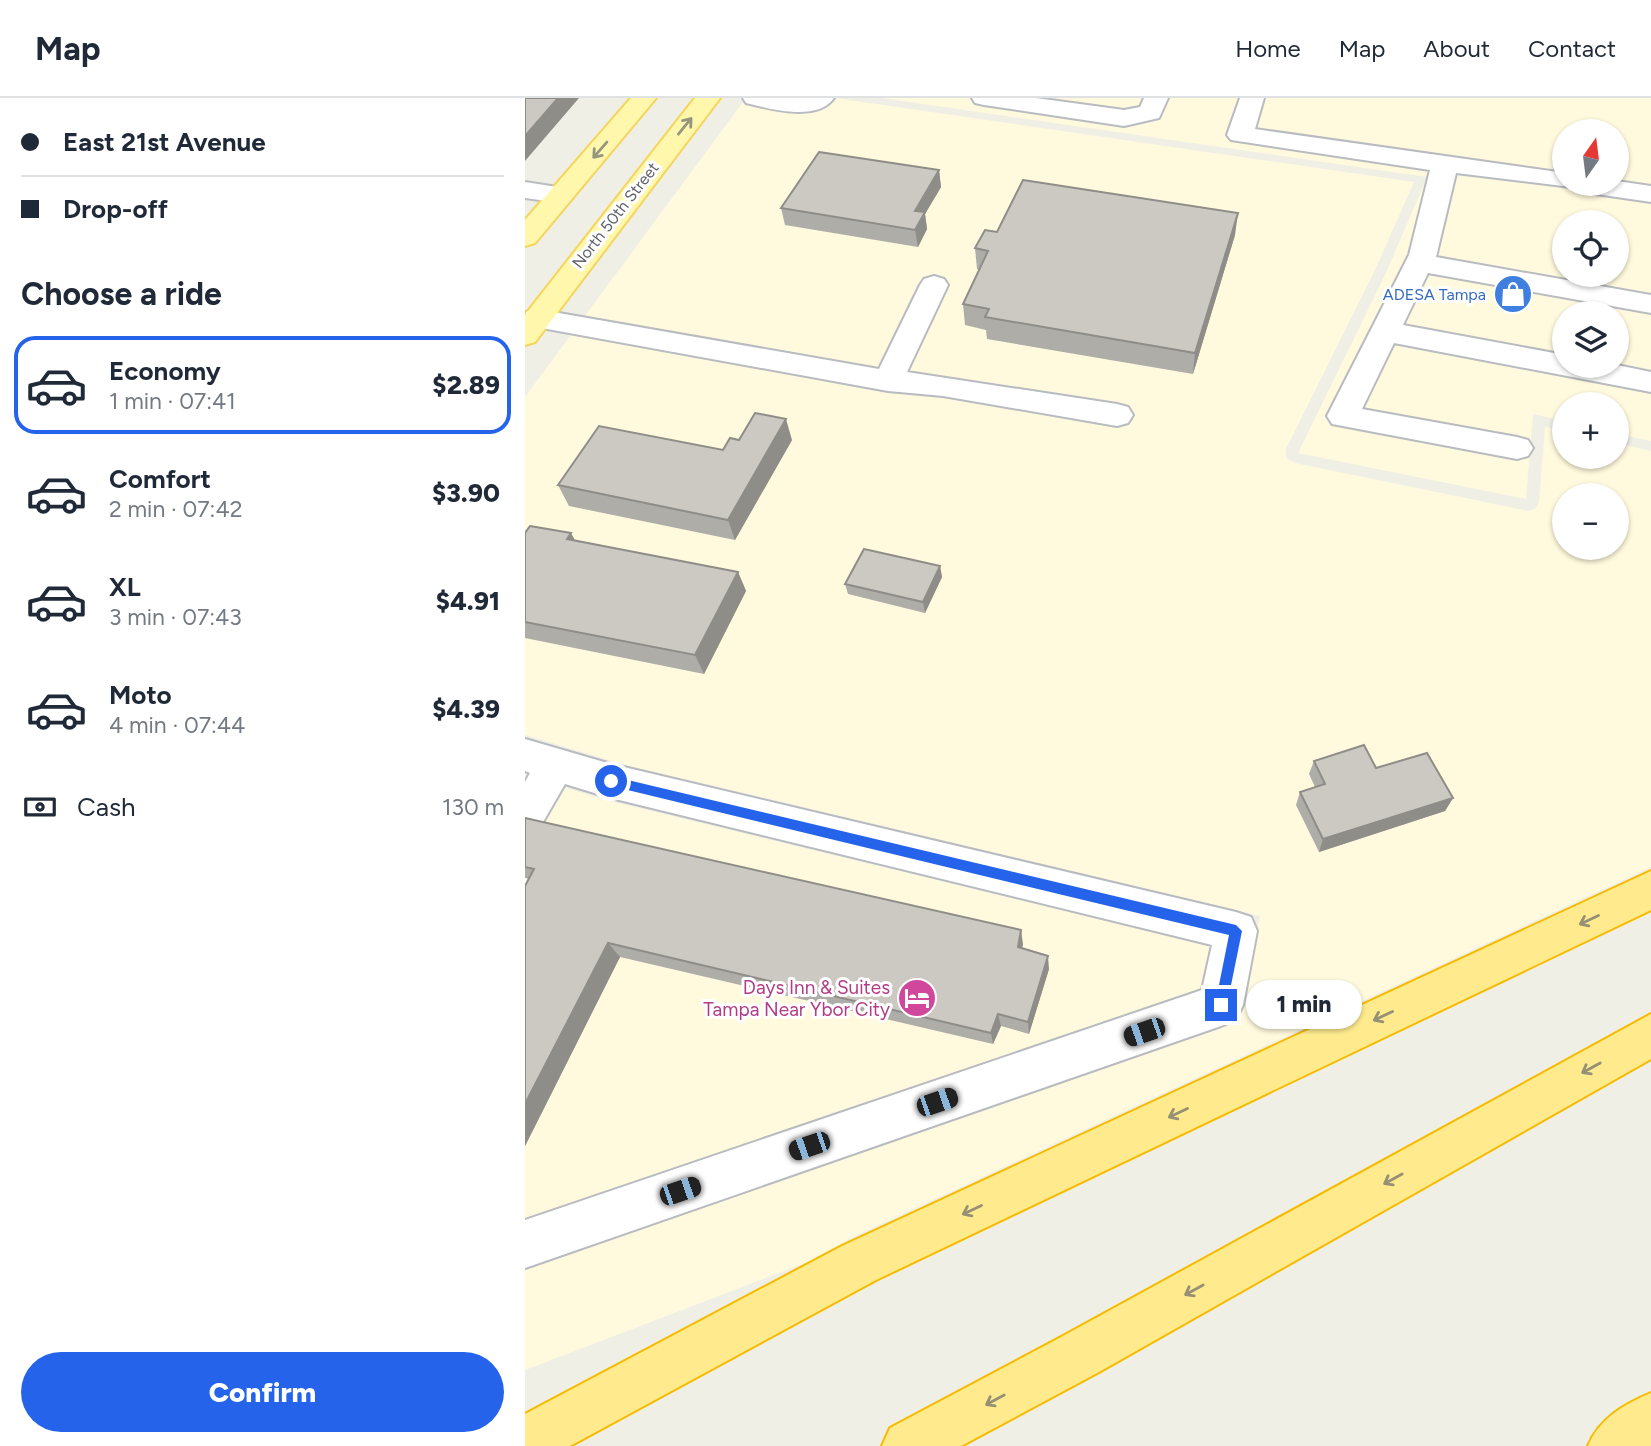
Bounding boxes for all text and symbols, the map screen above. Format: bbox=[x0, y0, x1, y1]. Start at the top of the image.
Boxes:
text: Map bbox=[35, 29, 101, 68]
text: Home bbox=[1235, 34, 1301, 63]
text: Map bbox=[1339, 34, 1385, 63]
text: About bbox=[1423, 34, 1490, 63]
text: Contact bbox=[1528, 34, 1616, 63]
one-way arrow bbox=[677, 117, 693, 135]
north arrow bbox=[1552, 119, 1629, 196]
map controls bbox=[1552, 119, 1629, 560]
text: East 21st Avenue bbox=[63, 126, 266, 158]
one-way arrow bbox=[592, 141, 608, 159]
street label: North 50th Street bbox=[568, 159, 663, 272]
text: Drop-off bbox=[63, 193, 168, 225]
button: locate bbox=[1552, 210, 1629, 287]
shop icon: ADESA Tampa bbox=[1492, 273, 1534, 315]
text: Choose a ride bbox=[21, 275, 222, 313]
place label: ADESA Tampa bbox=[1383, 285, 1486, 304]
button: layers bbox=[1552, 301, 1629, 378]
icon: car bbox=[25, 354, 88, 417]
text: Economy bbox=[109, 355, 221, 387]
text: $2.89 bbox=[432, 369, 500, 401]
text: 1 min · 07:41 bbox=[109, 387, 236, 415]
button: + bbox=[1552, 392, 1629, 469]
icon: car bbox=[25, 462, 88, 525]
text: Comfort bbox=[109, 463, 211, 495]
text: $3.90 bbox=[432, 477, 500, 509]
button: − bbox=[1552, 483, 1629, 560]
text: 2 min · 07:42 bbox=[109, 495, 243, 523]
icon: car bbox=[25, 570, 88, 633]
text: XL bbox=[109, 571, 141, 603]
text: $4.91 bbox=[436, 585, 500, 617]
text: 3 min · 07:43 bbox=[109, 603, 242, 631]
icon: car bbox=[25, 678, 88, 741]
text: Moto bbox=[109, 679, 172, 711]
text: $4.39 bbox=[432, 693, 500, 725]
text: 4 min · 07:44 bbox=[109, 711, 245, 739]
route start bbox=[595, 765, 627, 797]
icon: cash bbox=[21, 788, 59, 826]
text: Cash bbox=[77, 791, 136, 823]
text: 130 m bbox=[442, 793, 504, 821]
one-way arrow bbox=[1579, 913, 1600, 927]
place label: Days Inn & Suites Tampa Near Ybor City bbox=[703, 976, 890, 1021]
hotel icon: Days Inn & Suites Tampa Near Ybor City bbox=[896, 977, 938, 1019]
callout: 1 min bbox=[1245, 981, 1361, 1030]
route end bbox=[1205, 989, 1237, 1021]
text: 1 min bbox=[1277, 990, 1331, 1018]
one-way arrow bbox=[1373, 1010, 1394, 1024]
car bbox=[1121, 1015, 1168, 1049]
one-way arrow bbox=[1582, 1061, 1602, 1075]
car bbox=[914, 1085, 961, 1119]
one-way arrow bbox=[1167, 1107, 1189, 1120]
car bbox=[786, 1129, 833, 1163]
one-way arrow bbox=[1383, 1173, 1404, 1186]
car bbox=[657, 1174, 704, 1208]
one-way arrow bbox=[962, 1204, 983, 1217]
one-way arrow bbox=[1185, 1283, 1205, 1297]
button: Confirm bbox=[21, 1352, 504, 1432]
one-way arrow bbox=[985, 1393, 1006, 1407]

